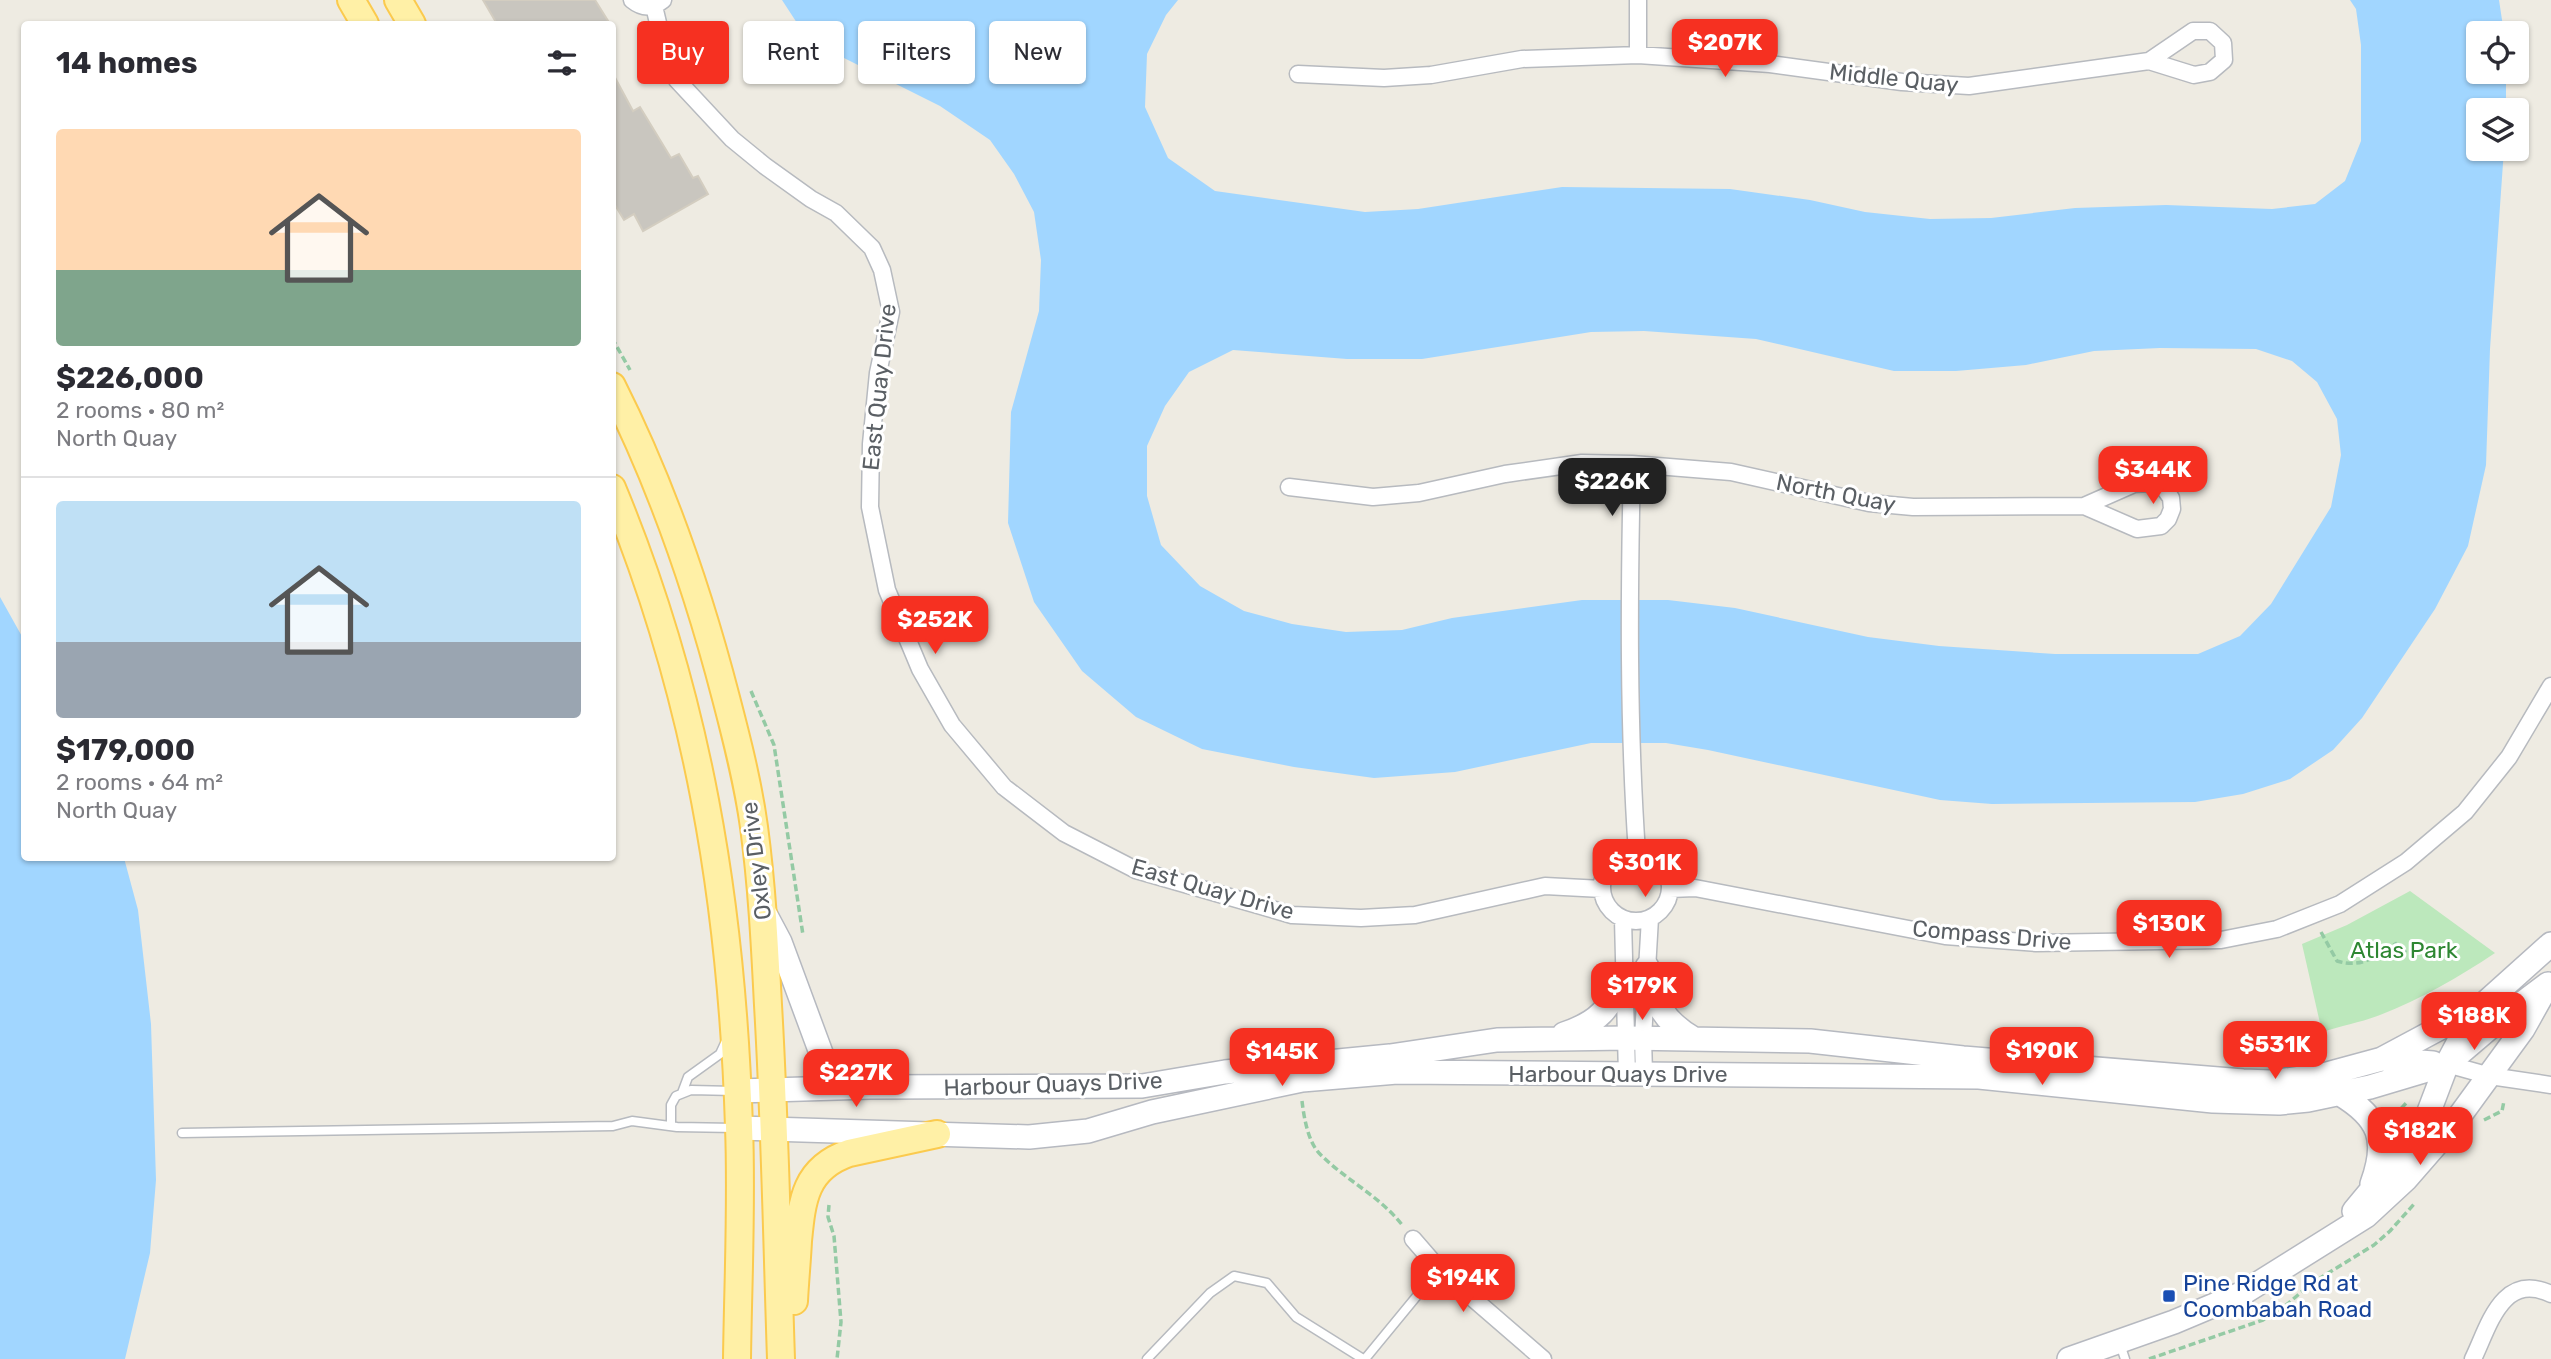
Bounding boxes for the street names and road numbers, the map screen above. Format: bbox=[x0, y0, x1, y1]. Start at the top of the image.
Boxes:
street label: Middle Quay bbox=[1828, 57, 1960, 99]
street label: East Quay Drive bbox=[856, 302, 902, 472]
street label: North Quay bbox=[1774, 468, 1898, 518]
street label: Oxley Drive bbox=[735, 800, 777, 922]
street label: East Quay Drive bbox=[1128, 852, 1298, 926]
street label: Compass Drive bbox=[1911, 914, 2073, 956]
street label: Harbour Quays Drive bbox=[1508, 1060, 1728, 1088]
street label: Harbour Quays Drive bbox=[943, 1066, 1163, 1102]

